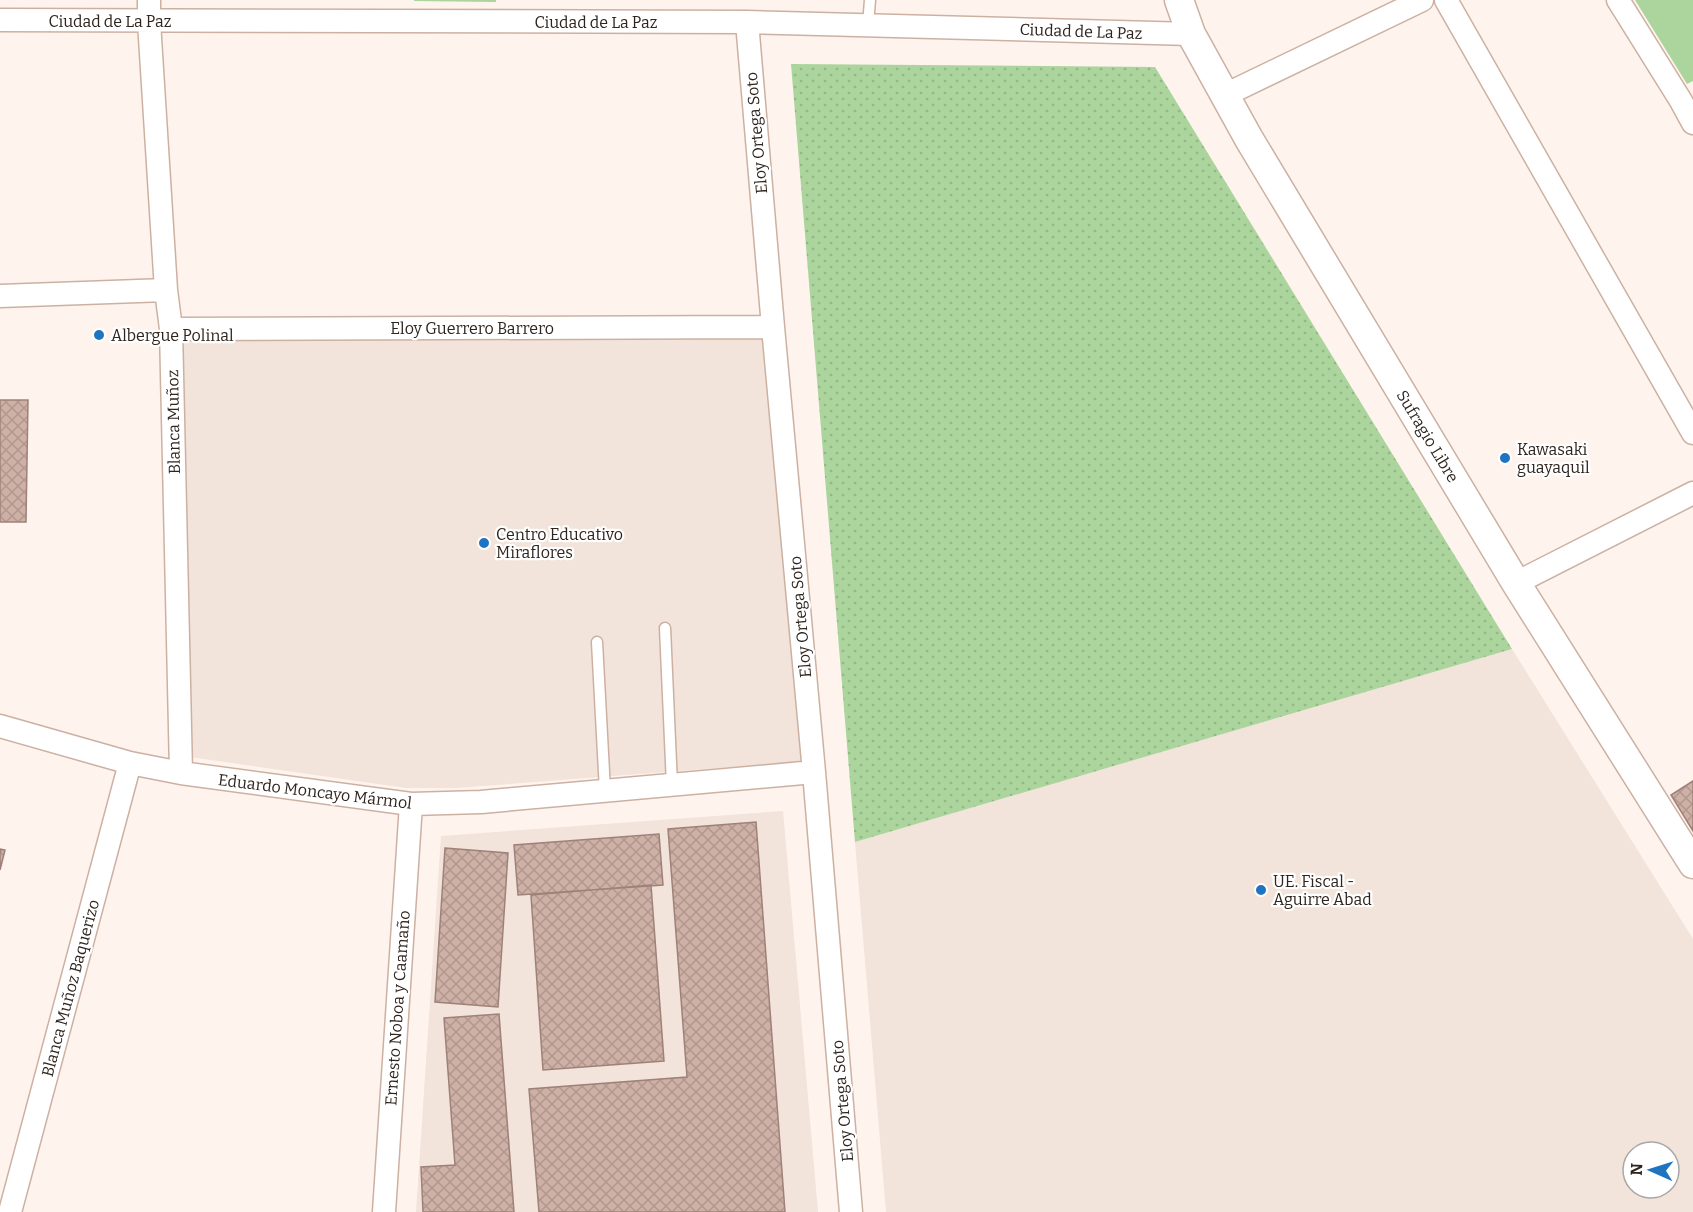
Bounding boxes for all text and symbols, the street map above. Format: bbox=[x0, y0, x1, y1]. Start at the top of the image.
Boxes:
street label: Ciudad de La Paz bbox=[49, 12, 172, 31]
street label: Ciudad de La Paz bbox=[535, 13, 658, 32]
street label: Ciudad de La Paz bbox=[1019, 20, 1143, 43]
street label: Eloy Ortega Soto bbox=[742, 71, 771, 195]
street label: Eloy Guerrero Barrero bbox=[390, 319, 554, 338]
place label: Albergue Polinal bbox=[111, 326, 234, 345]
marker: Albergue Polinal bbox=[92, 328, 106, 342]
street label: Blanca Muñoz bbox=[163, 369, 184, 474]
street label: Sufragio Libre bbox=[1393, 387, 1463, 486]
place label: Kawasaki guayaquil bbox=[1517, 440, 1590, 477]
marker: Kawasaki guayaquil bbox=[1498, 451, 1512, 465]
place label: Centro Educativo Miraflores bbox=[496, 525, 623, 562]
marker: Centro Educativo Miraflores bbox=[477, 536, 491, 550]
street label: Eloy Ortega Soto bbox=[786, 555, 815, 679]
street label: Eduardo Moncayo Mármol bbox=[217, 770, 413, 813]
place label: UE. Fiscal - Aguirre Abad bbox=[1273, 872, 1372, 909]
marker: UE. Fiscal - Aguirre Abad bbox=[1254, 883, 1268, 897]
street label: Blanca Muñoz Baquerizo bbox=[38, 897, 103, 1079]
street label: Ernesto Noboa y Caamaño bbox=[381, 910, 414, 1106]
street label: Eloy Ortega Soto bbox=[828, 1039, 857, 1163]
north arrow bbox=[1621, 1140, 1681, 1200]
text: N bbox=[1627, 1163, 1646, 1176]

